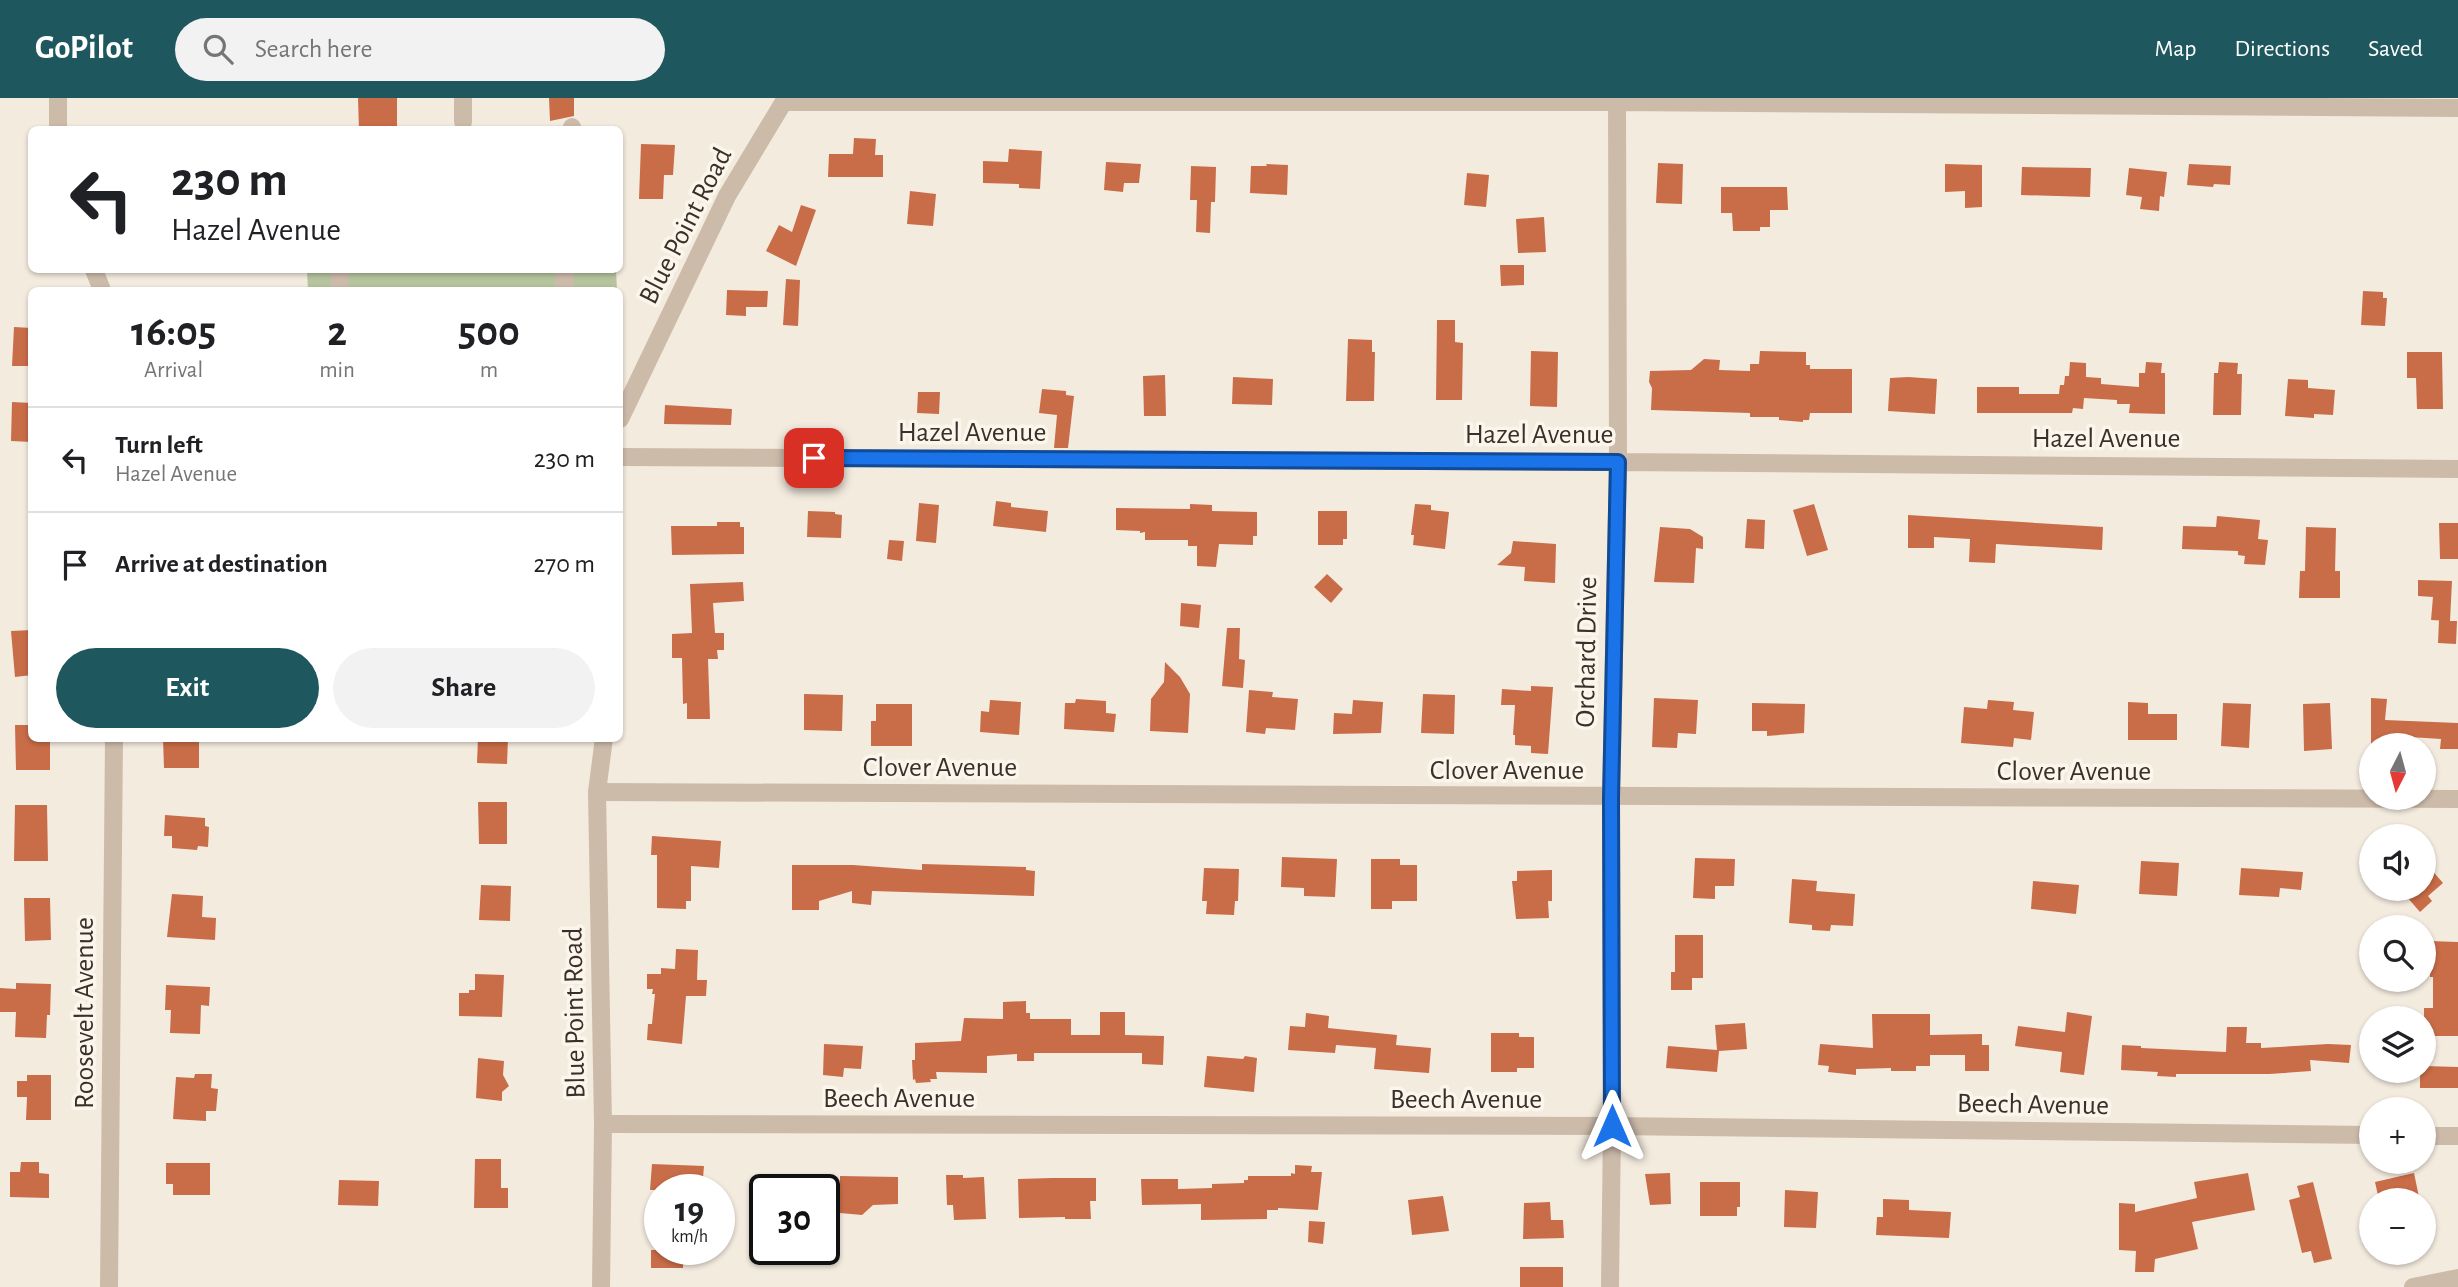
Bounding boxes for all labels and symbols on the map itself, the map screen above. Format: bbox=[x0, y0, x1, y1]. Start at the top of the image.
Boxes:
street label: Blue Point Road bbox=[635, 143, 737, 309]
street label: Hazel Avenue bbox=[898, 419, 1046, 447]
street label: Hazel Avenue bbox=[1465, 421, 1613, 449]
street label: Hazel Avenue bbox=[2032, 425, 2180, 453]
pin bbox=[784, 428, 844, 488]
street label: Orchard Drive bbox=[1572, 576, 1602, 728]
north arrow bbox=[2359, 733, 2436, 810]
street label: Clover Avenue bbox=[863, 754, 1017, 782]
street label: Clover Avenue bbox=[1430, 757, 1584, 785]
street label: Clover Avenue bbox=[1997, 758, 2151, 786]
street label: Roosevelt Avenue bbox=[71, 917, 99, 1109]
street label: Blue Point Road bbox=[560, 927, 590, 1099]
street label: Beech Avenue bbox=[823, 1085, 975, 1113]
street label: Beech Avenue bbox=[1390, 1086, 1542, 1114]
position arrow bbox=[1575, 1089, 1649, 1163]
street label: Beech Avenue bbox=[1957, 1090, 2109, 1120]
speed limit sign: 30 bbox=[749, 1174, 840, 1265]

